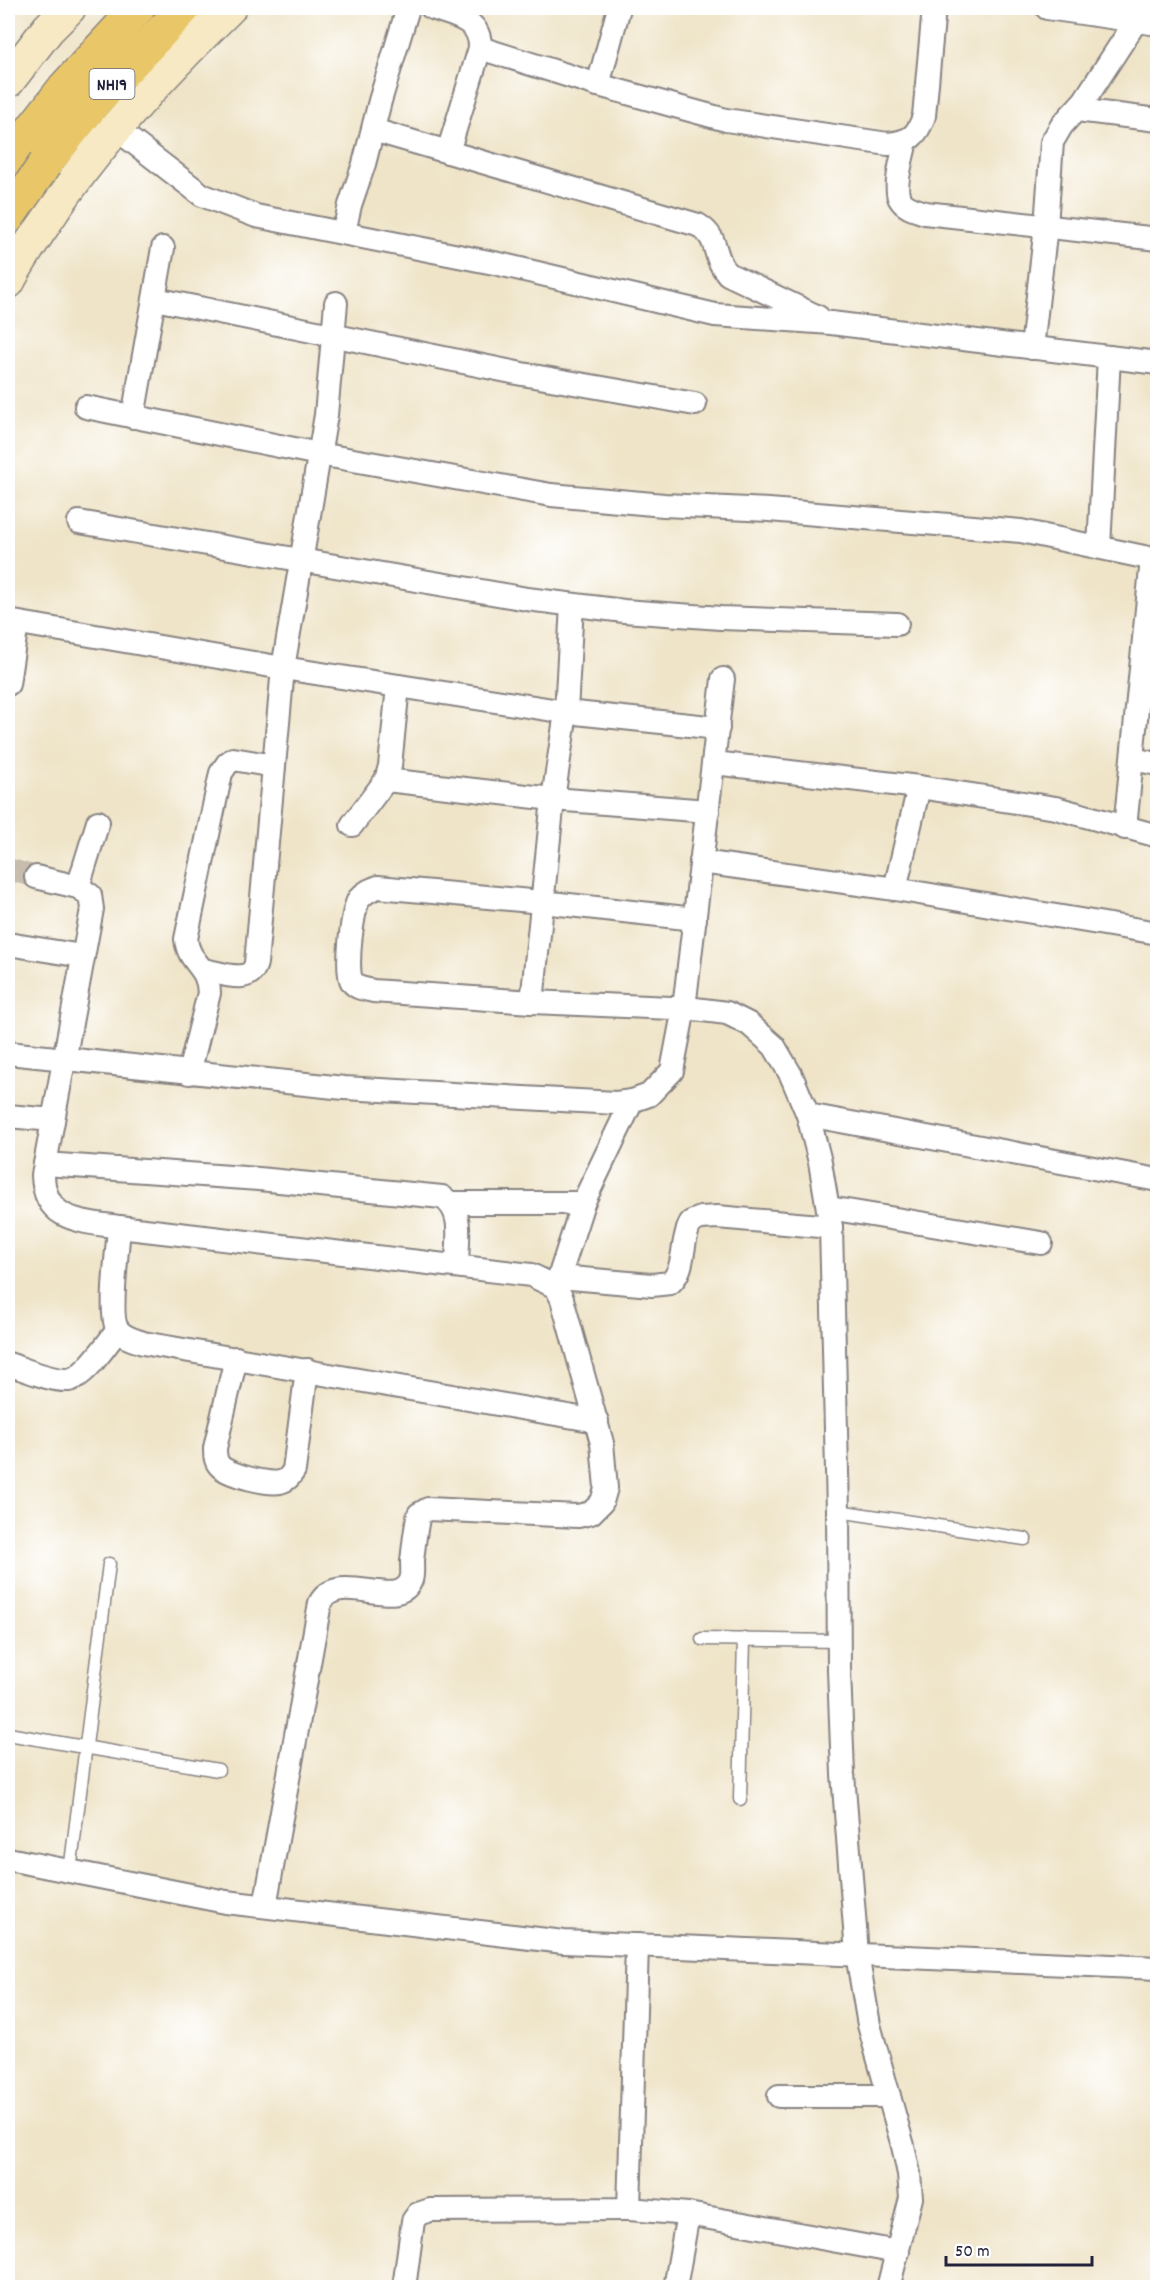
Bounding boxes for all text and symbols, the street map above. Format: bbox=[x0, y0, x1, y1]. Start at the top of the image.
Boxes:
road number: NH19 bbox=[90, 69, 134, 99]
scale bar bbox=[946, 2229, 1092, 2267]
text: 50 m bbox=[955, 2240, 990, 2265]

